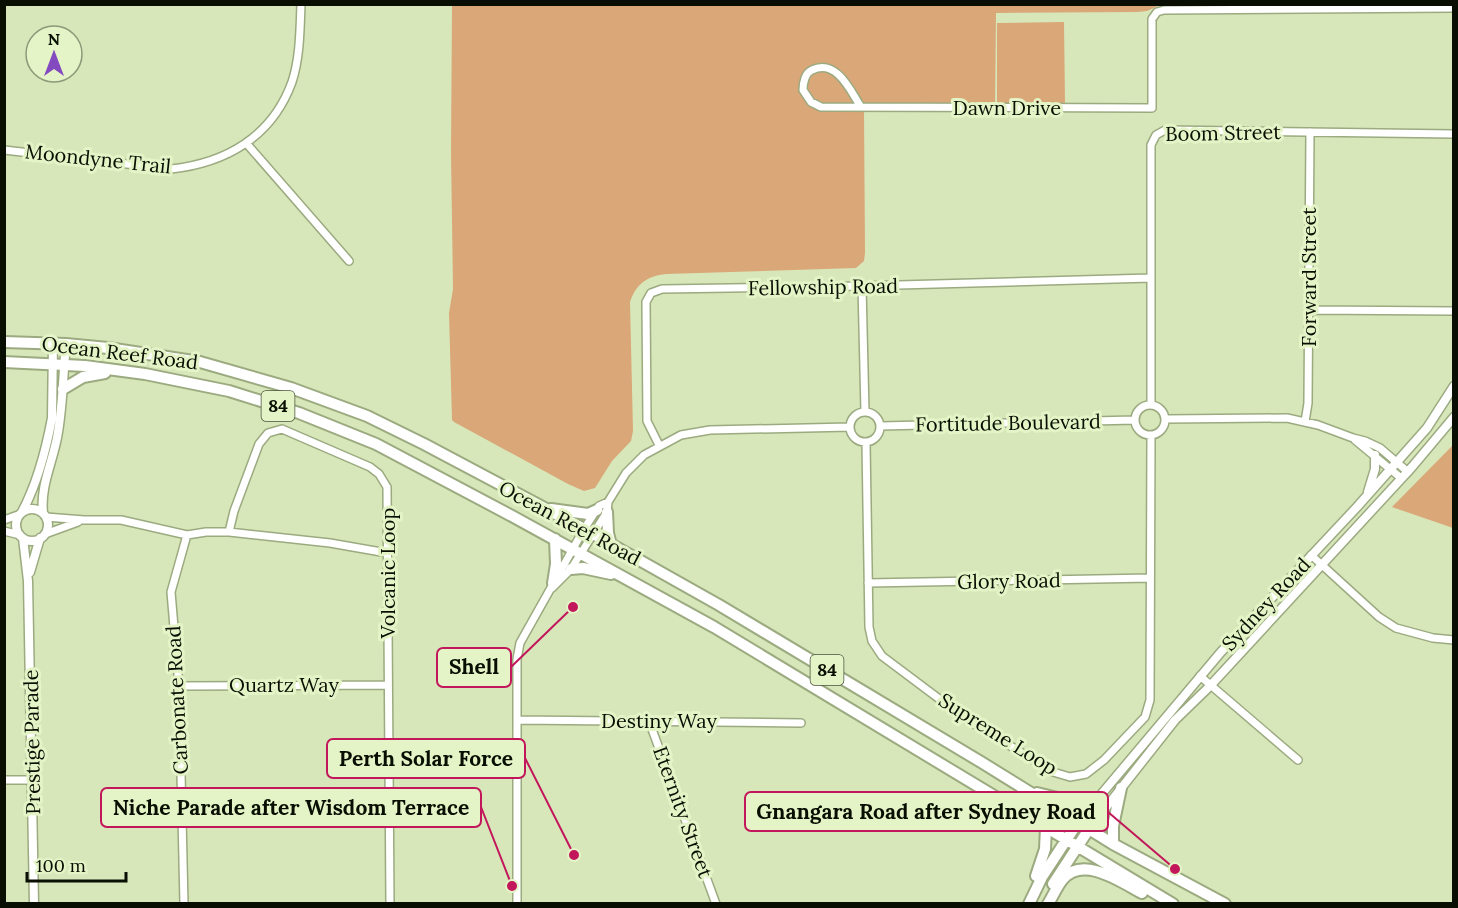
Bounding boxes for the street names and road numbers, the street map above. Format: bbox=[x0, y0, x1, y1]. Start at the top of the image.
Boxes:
street label: Dawn Drive bbox=[953, 95, 1061, 120]
street label: Boom Street bbox=[1165, 119, 1281, 146]
street label: Moondyne Trail bbox=[24, 138, 172, 179]
street label: Forward Street bbox=[1296, 207, 1321, 347]
street label: Fellowship Road bbox=[748, 273, 898, 300]
street label: Ocean Reef Road bbox=[40, 331, 200, 374]
road number: 84 bbox=[262, 391, 294, 421]
street label: Fortitude Boulevard bbox=[915, 408, 1101, 437]
street label: Ocean Reef Road bbox=[495, 475, 646, 571]
street label: Volcanic Loop bbox=[375, 507, 400, 639]
street label: Sydney Road bbox=[1216, 552, 1315, 656]
street label: Glory Road bbox=[957, 567, 1061, 594]
street label: Carbonate Road bbox=[160, 625, 193, 775]
road number: 84 bbox=[810, 655, 844, 685]
street label: Prestige Parade bbox=[18, 669, 45, 815]
street label: Quartz Way bbox=[229, 672, 339, 697]
street label: Supreme Loop bbox=[934, 687, 1062, 780]
street label: Destiny Way bbox=[601, 708, 717, 733]
street label: Eternity Street bbox=[648, 743, 719, 881]

